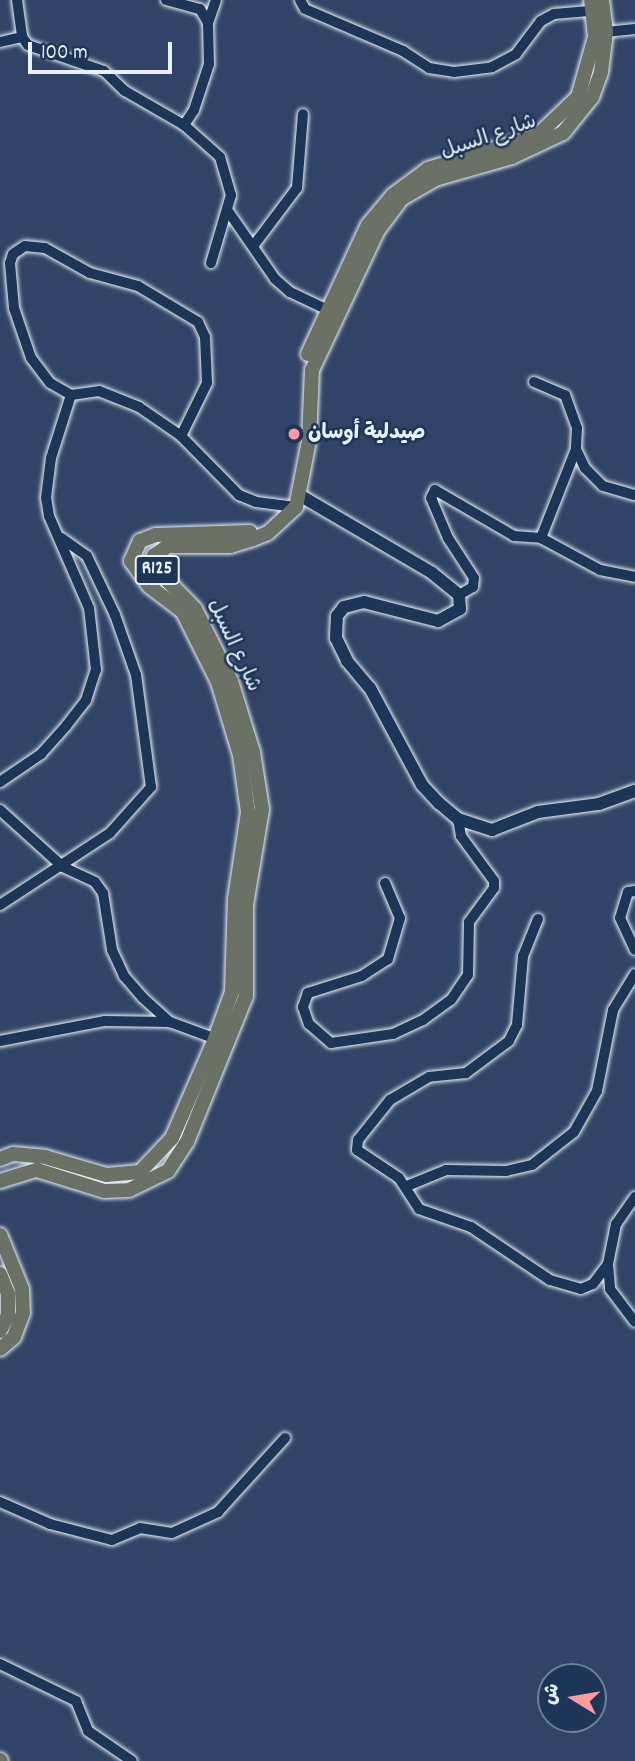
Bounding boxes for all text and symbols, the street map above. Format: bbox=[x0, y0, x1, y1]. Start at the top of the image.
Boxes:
scale bar bbox=[32, 28, 175, 72]
text: 100 m bbox=[41, 39, 88, 69]
street label: شارع السبل bbox=[438, 110, 540, 166]
place label: صيدلية أوسان bbox=[308, 421, 425, 447]
marker: صيدلية أوسان bbox=[286, 426, 302, 442]
road number: R125 bbox=[134, 554, 180, 586]
street label: شارع السبل bbox=[201, 596, 265, 696]
north arrow bbox=[537, 1663, 607, 1733]
text: ش bbox=[538, 1681, 568, 1707]

